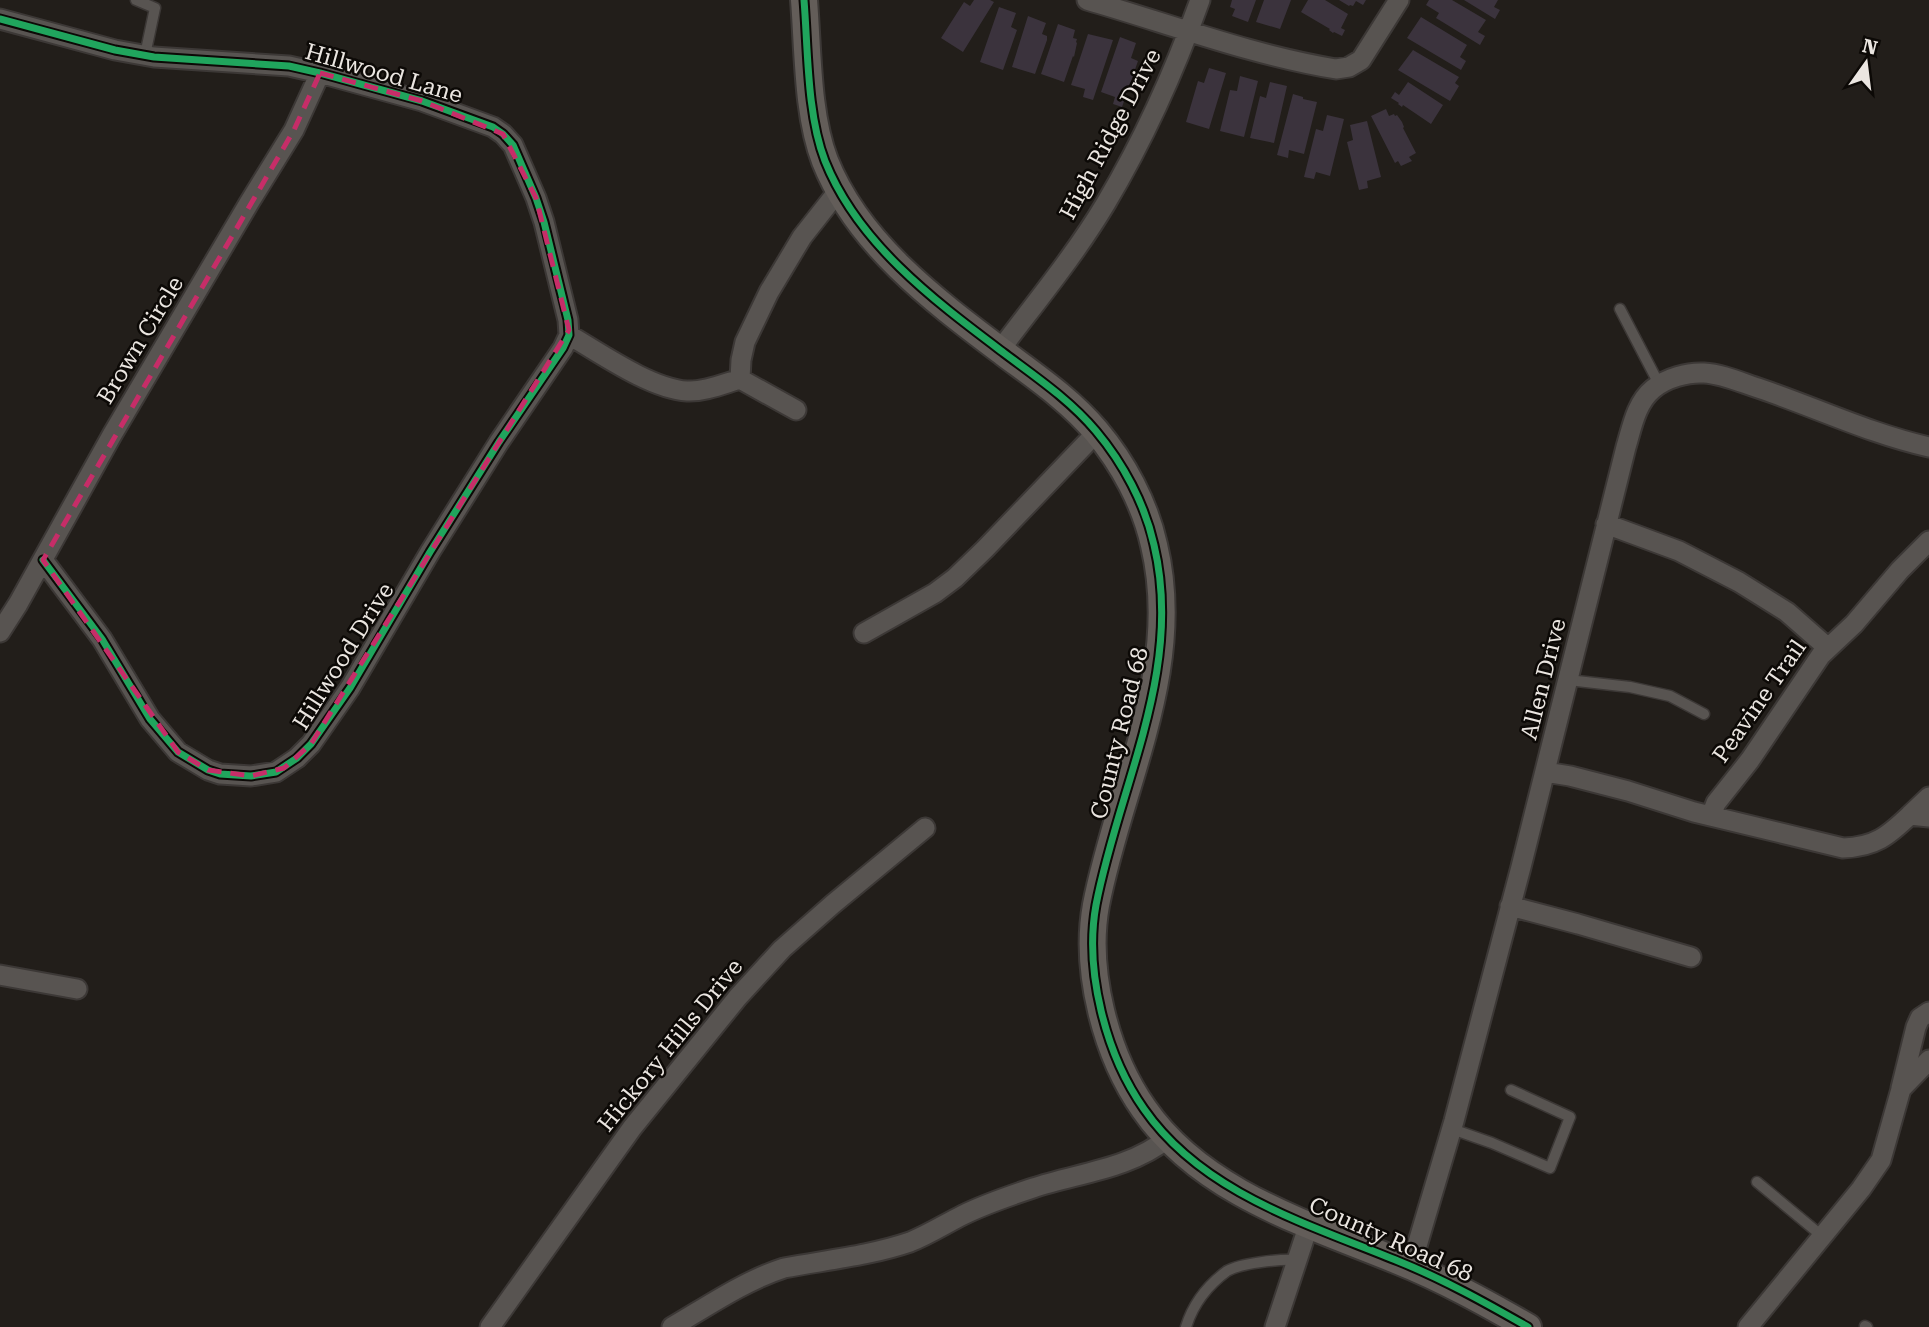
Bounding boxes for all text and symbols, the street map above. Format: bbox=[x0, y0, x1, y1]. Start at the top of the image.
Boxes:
north arrow bbox=[1831, 28, 1901, 98]
text: N bbox=[1860, 34, 1880, 60]
street label: Hillwood Lane bbox=[302, 38, 466, 109]
street label: High Ridge Drive bbox=[1054, 44, 1167, 224]
street label: Brown Circle bbox=[92, 272, 189, 409]
street label: Hillwood Drive bbox=[287, 578, 399, 735]
street label: Allen Drive bbox=[1515, 616, 1572, 743]
street label: Peavine Trail bbox=[1707, 635, 1812, 768]
street label: County Road 68 bbox=[1085, 644, 1154, 822]
street label: Hickory Hills Drive bbox=[592, 954, 748, 1137]
street label: County Road 68 bbox=[1305, 1191, 1477, 1288]

